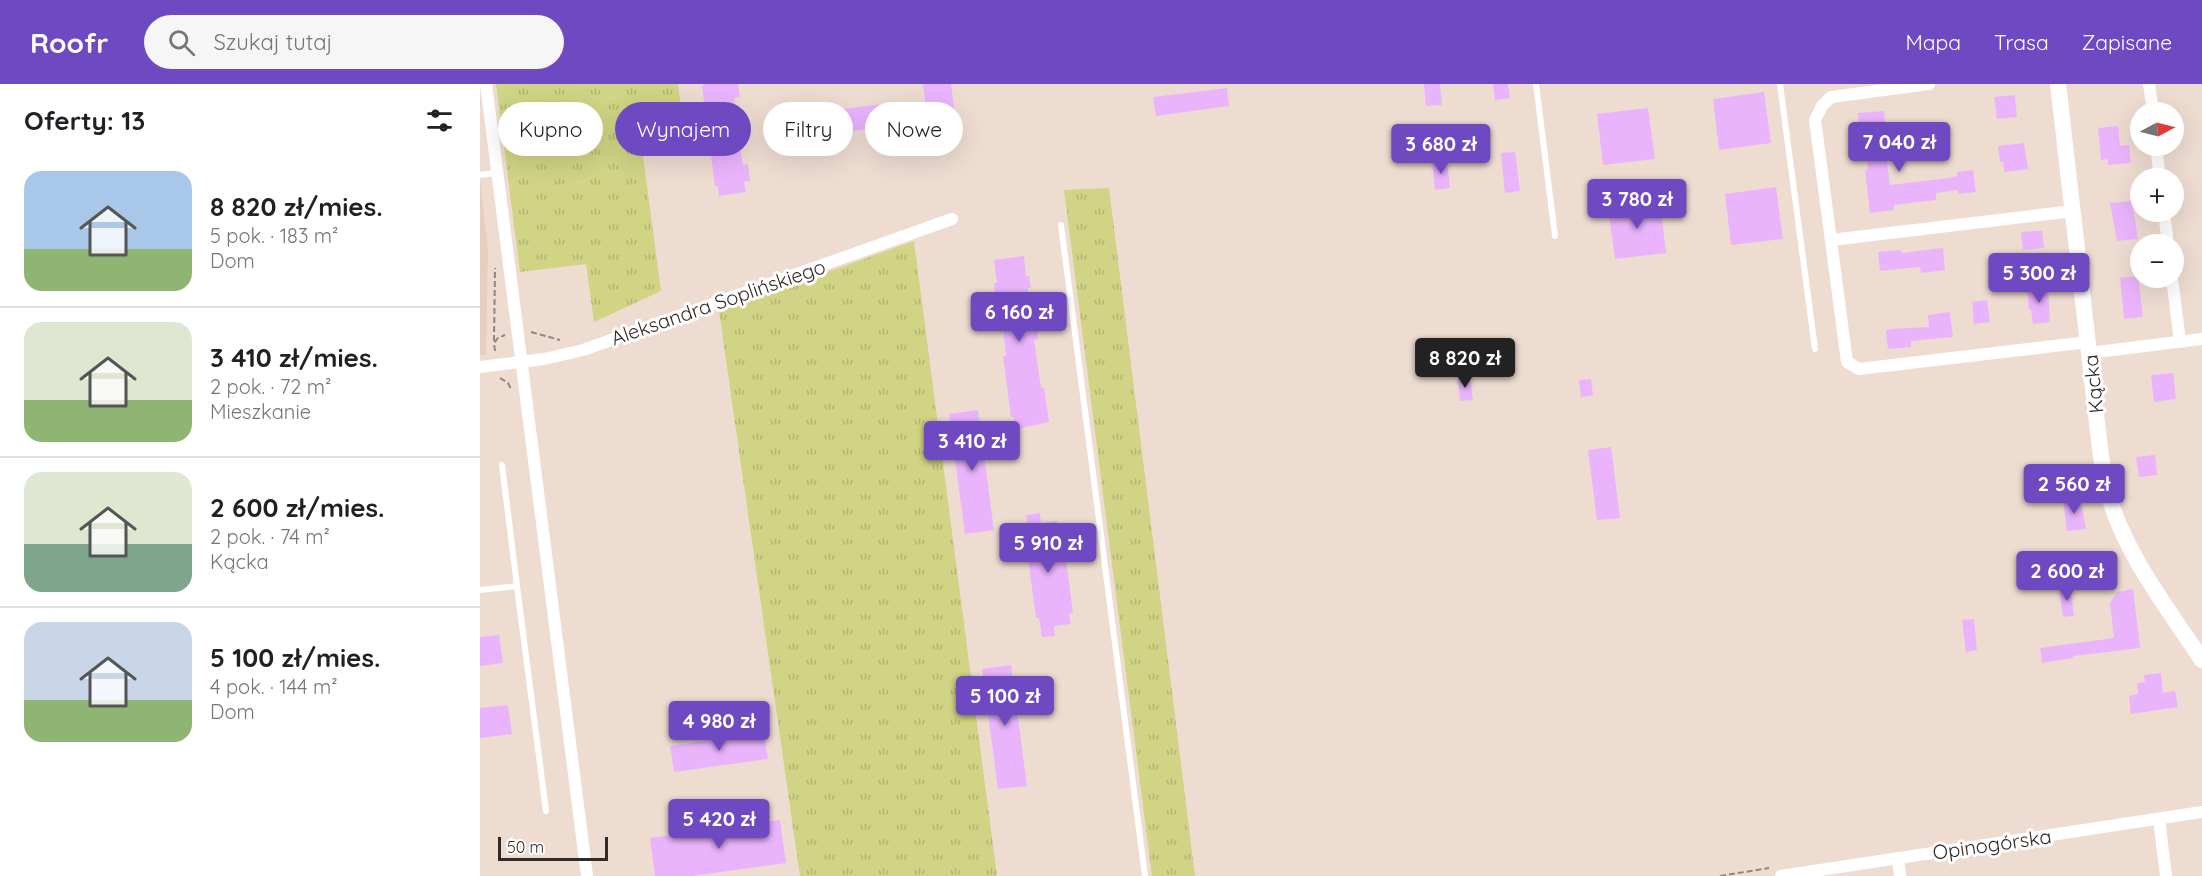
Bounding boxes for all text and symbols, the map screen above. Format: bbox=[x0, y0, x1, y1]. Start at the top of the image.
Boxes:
search box bbox=[144, 15, 564, 69]
text: Roofr bbox=[30, 25, 108, 60]
icon: search bbox=[165, 26, 198, 59]
text: Szukaj tutaj bbox=[213, 28, 333, 56]
text: Mapa bbox=[1906, 29, 1961, 55]
text: Trasa bbox=[1994, 29, 2049, 55]
text: Zapisane bbox=[2082, 29, 2172, 55]
chip: Kupno bbox=[498, 102, 603, 156]
chip: Wynajem bbox=[615, 102, 751, 156]
chip: Filtry bbox=[763, 102, 853, 156]
chip: Nowe bbox=[865, 102, 963, 156]
north arrow bbox=[2130, 102, 2184, 156]
map controls bbox=[2130, 102, 2184, 288]
text: Oferty: 13 bbox=[24, 104, 145, 137]
icon: filters bbox=[423, 104, 456, 137]
pin: 7 040 zł bbox=[1837, 122, 1961, 173]
pin: 3 680 zł bbox=[1379, 124, 1503, 175]
text: 7 040 zł bbox=[1862, 129, 1936, 154]
text: 3 680 zł bbox=[1405, 131, 1477, 156]
button: + bbox=[2130, 168, 2184, 222]
pin: 3 780 zł bbox=[1575, 179, 1699, 230]
text: 3 780 zł bbox=[1601, 186, 1673, 211]
text: 8 820 zł/mies. bbox=[210, 190, 383, 223]
icon: home bbox=[72, 195, 144, 267]
text: 5 pok. · 183 m² bbox=[210, 223, 338, 248]
button: − bbox=[2130, 234, 2184, 288]
text: Dom bbox=[210, 248, 255, 273]
pin: 5 300 zł bbox=[1977, 253, 2101, 304]
street label: Aleksandra Soplińskiego bbox=[607, 254, 829, 350]
text: 5 300 zł bbox=[2002, 260, 2076, 285]
pin: 6 160 zł bbox=[957, 292, 1081, 343]
text: 6 160 zł bbox=[985, 299, 1053, 324]
pin: 8 820 zł bbox=[1403, 338, 1527, 389]
text: 3 410 zł/mies. bbox=[210, 341, 378, 374]
text: 8 820 zł bbox=[1429, 345, 1501, 370]
icon: home bbox=[72, 346, 144, 418]
street label: Kącka bbox=[2078, 354, 2108, 414]
text: 2 pok. · 72 m² bbox=[210, 374, 331, 399]
text: Mieszkanie bbox=[210, 399, 311, 424]
pin: 3 410 zł bbox=[910, 421, 1034, 472]
text: 3 410 zł bbox=[938, 428, 1006, 453]
pin: 2 560 zł bbox=[2012, 464, 2136, 515]
text: 2 560 zł bbox=[2038, 471, 2110, 496]
text: 2 600 zł/mies. bbox=[210, 491, 385, 524]
icon: home bbox=[72, 496, 144, 568]
pin: 5 910 zł bbox=[986, 523, 1110, 574]
text: 2 pok. · 74 m² bbox=[210, 524, 330, 549]
text: 5 910 zł bbox=[1013, 530, 1083, 555]
text: Kącka bbox=[210, 549, 269, 574]
pin: 2 600 zł bbox=[2005, 551, 2129, 602]
text: 2 600 zł bbox=[2030, 558, 2104, 583]
text: 5 100 zł/mies. bbox=[210, 641, 380, 674]
icon: home bbox=[72, 646, 144, 718]
text: 4 pok. · 144 m² bbox=[210, 674, 338, 699]
pin: 5 100 zł bbox=[943, 676, 1067, 727]
text: 5 100 zł bbox=[970, 683, 1040, 708]
text: Dom bbox=[210, 699, 255, 724]
pin: 4 980 zł bbox=[657, 701, 781, 752]
text: 4 980 zł bbox=[683, 708, 755, 733]
pin: 5 420 zł bbox=[657, 799, 781, 850]
text: 5 420 zł bbox=[682, 806, 756, 831]
street label: Opinogórska bbox=[1931, 823, 2053, 865]
scale bar bbox=[498, 834, 608, 862]
text: 50 m bbox=[507, 837, 544, 857]

